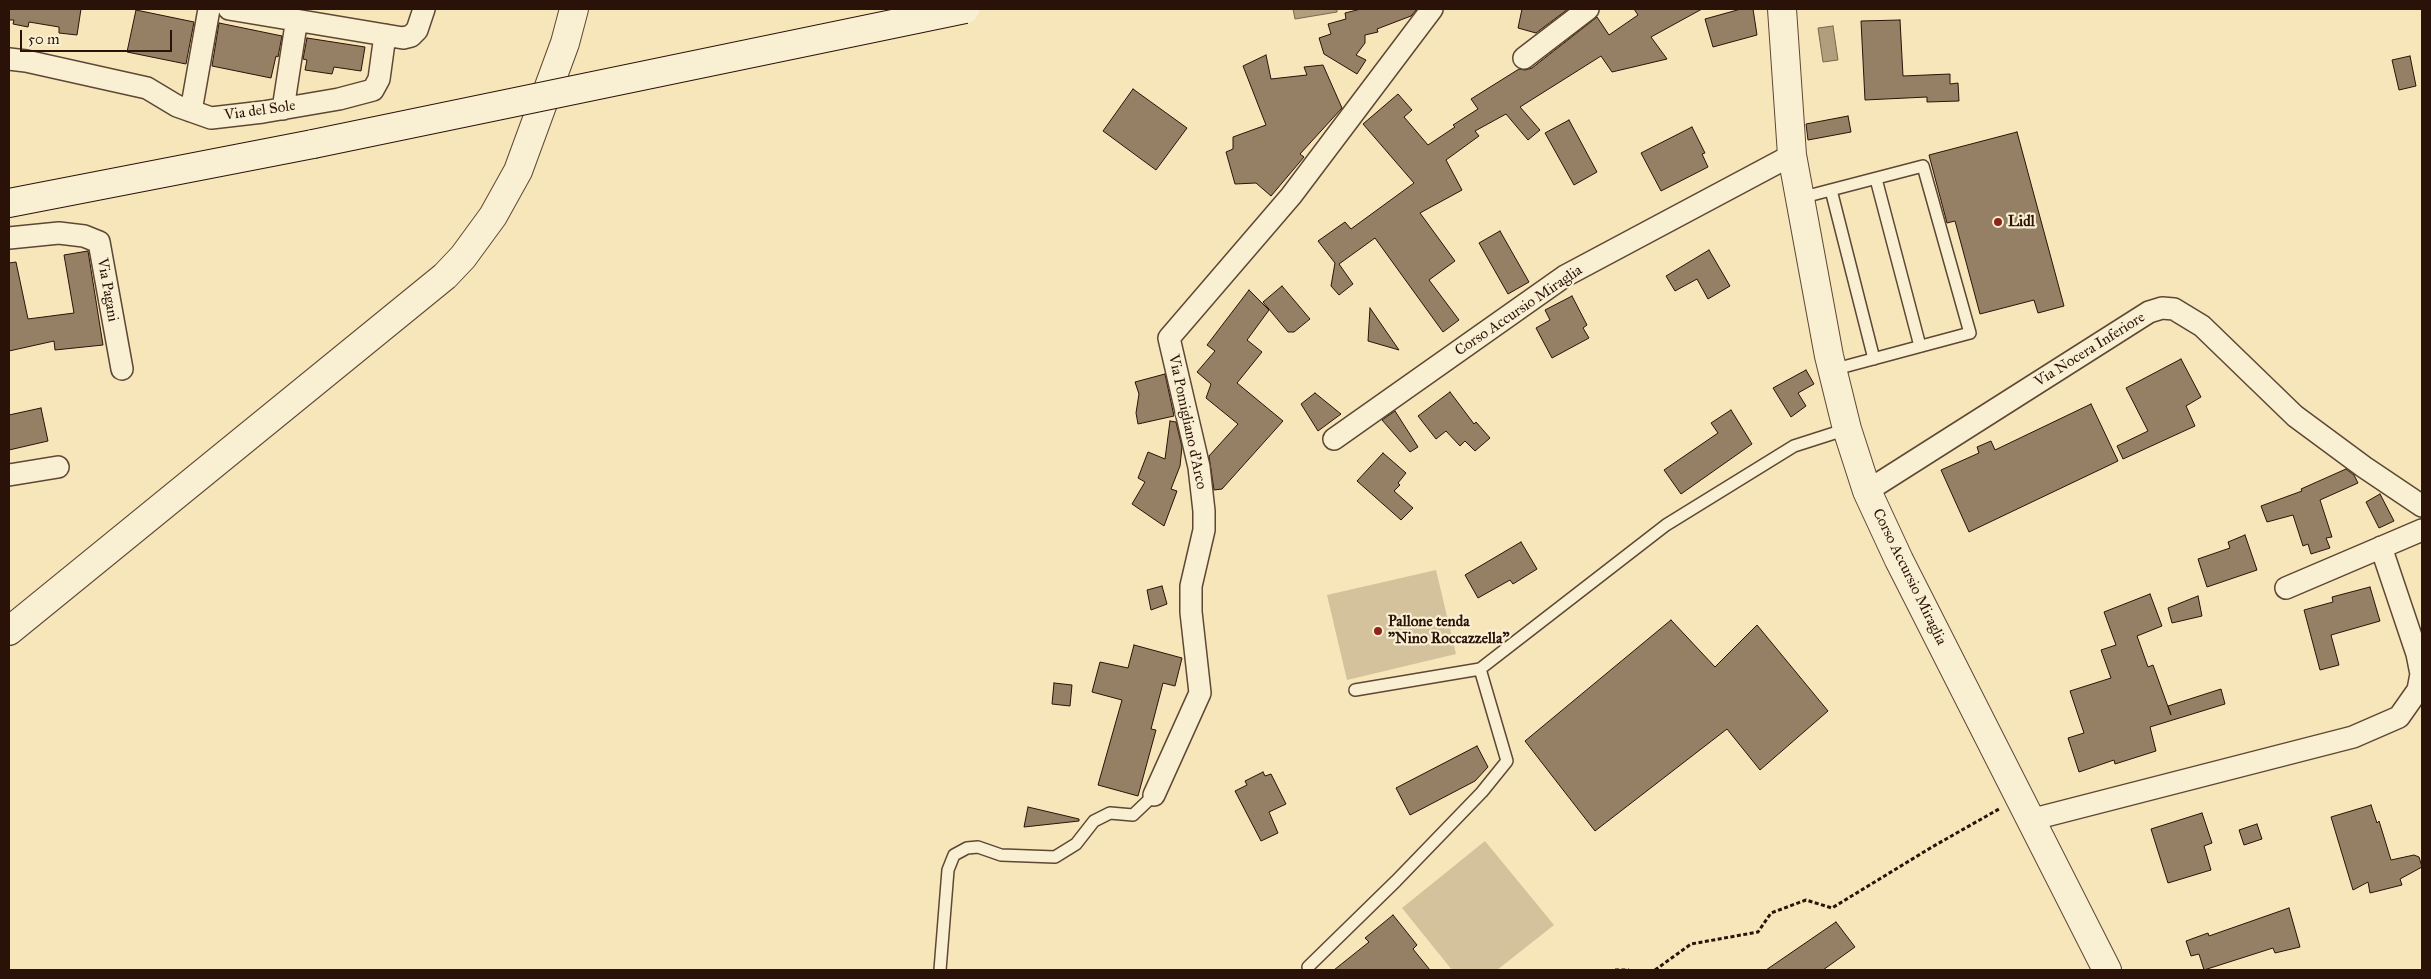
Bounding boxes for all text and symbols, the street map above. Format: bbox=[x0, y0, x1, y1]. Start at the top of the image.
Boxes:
scale bar bbox=[22, 20, 175, 52]
text: 50 m bbox=[28, 30, 60, 48]
street label: Via del Sole bbox=[223, 97, 297, 125]
place label: Lidl bbox=[2008, 213, 2035, 231]
marker: Lidl bbox=[1992, 216, 2004, 228]
street label: Via Pagani bbox=[93, 257, 121, 323]
street label: Corso Accursio Miraglia bbox=[1452, 262, 1586, 360]
street label: Via Nocera Inferiore bbox=[2031, 309, 2149, 391]
street label: Via Pomigliano d'Arco bbox=[1164, 353, 1210, 491]
street label: Corso Accursio Miraglia bbox=[1868, 506, 1950, 648]
place label: Pallone tenda "Nino Roccazzella" bbox=[1388, 613, 1509, 648]
marker: Pallone tenda "Nino Roccazzella" bbox=[1372, 625, 1384, 637]

